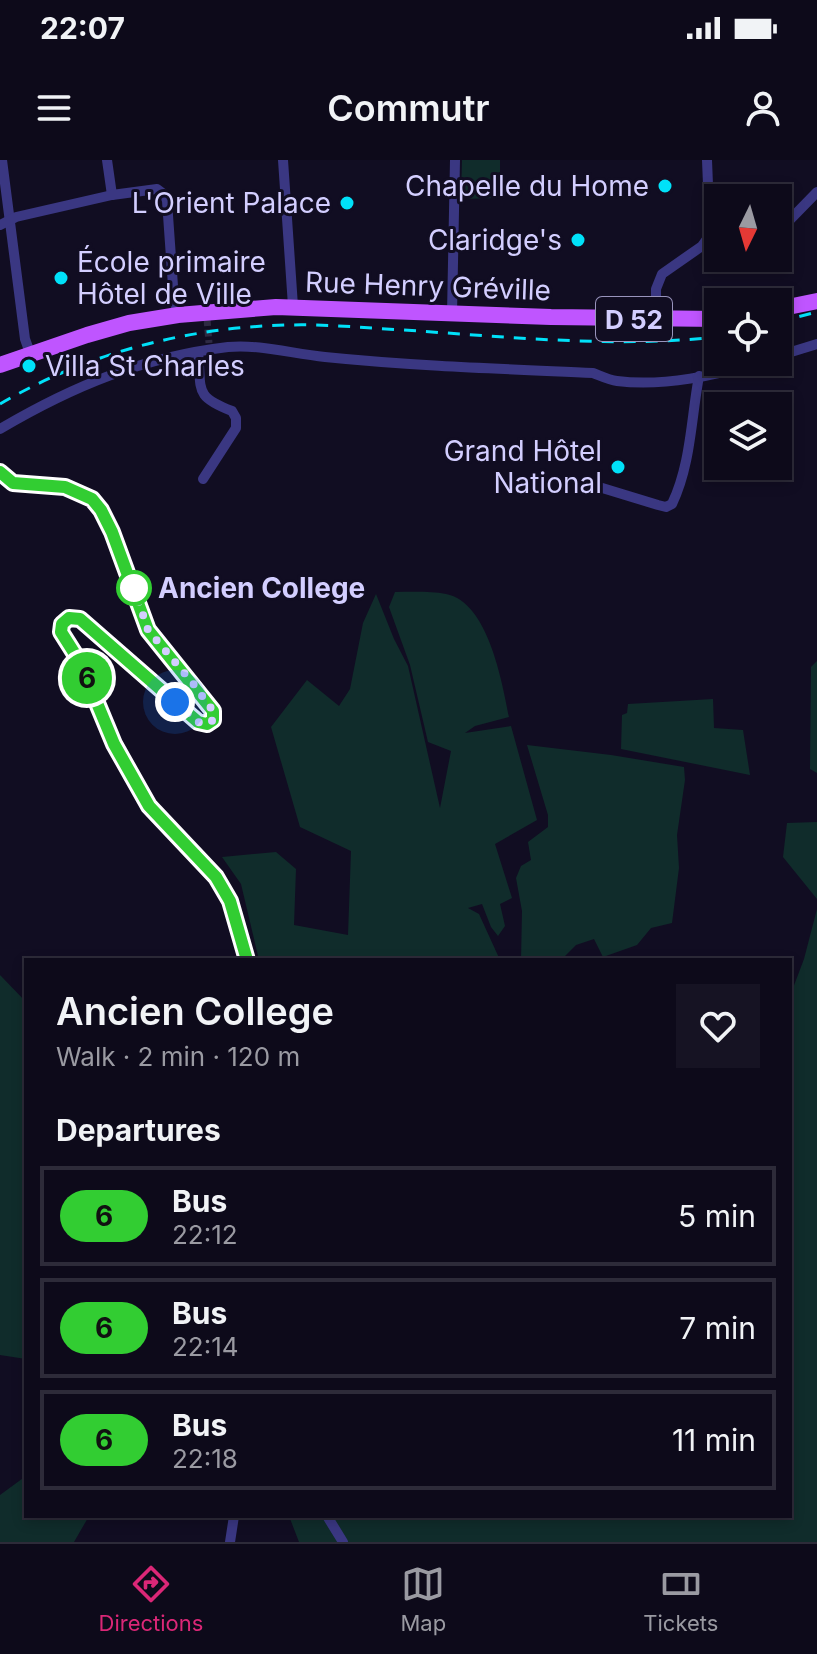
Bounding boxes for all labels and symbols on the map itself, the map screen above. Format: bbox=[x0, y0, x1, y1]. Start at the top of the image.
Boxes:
place label: Chapelle du Home bbox=[405, 169, 649, 203]
marker: Chapelle du Home bbox=[656, 177, 674, 195]
north arrow bbox=[704, 184, 792, 272]
place label: L'Orient Palace bbox=[132, 186, 331, 220]
marker: L'Orient Palace bbox=[338, 194, 356, 212]
place label: Claridge's bbox=[428, 223, 562, 257]
marker: Claridge's bbox=[569, 231, 587, 249]
place label: École primaire Hôtel de Ville bbox=[77, 244, 266, 311]
street label: Rue Henry Gréville bbox=[304, 265, 552, 307]
marker: École primaire Hôtel de Ville bbox=[52, 269, 70, 287]
road number: D 52 bbox=[596, 297, 672, 341]
place label: Villa St Charles bbox=[45, 349, 245, 383]
marker: Villa St Charles bbox=[20, 357, 38, 375]
place label: Grand Hôtel National bbox=[444, 434, 602, 500]
marker: Grand Hôtel National bbox=[609, 458, 627, 476]
marker: Ancien College bbox=[117, 571, 151, 605]
place label: Ancien College bbox=[158, 571, 365, 605]
line badge: 6 bbox=[61, 652, 113, 704]
your location bbox=[155, 682, 195, 722]

